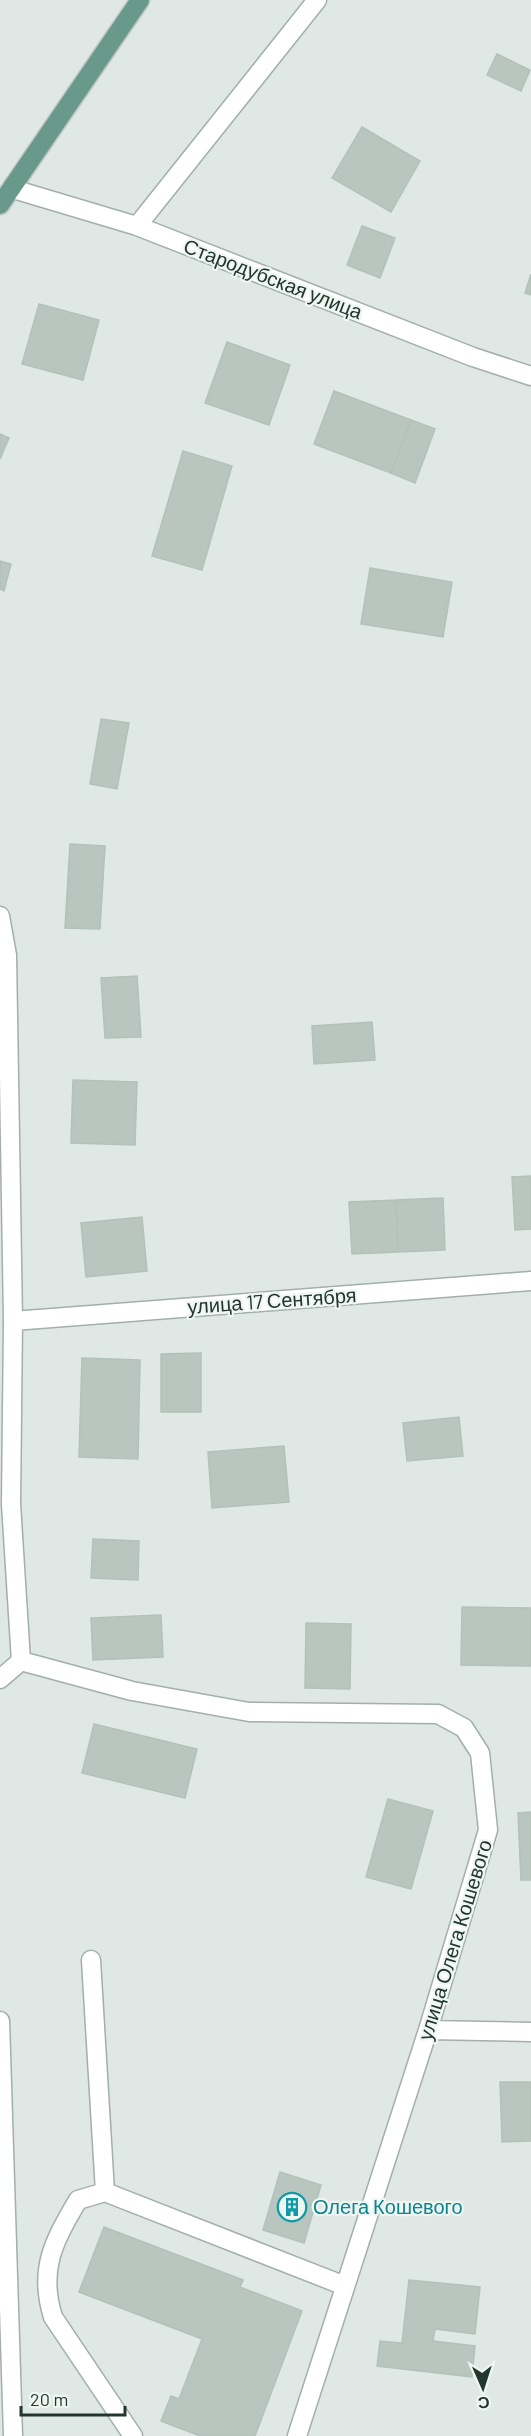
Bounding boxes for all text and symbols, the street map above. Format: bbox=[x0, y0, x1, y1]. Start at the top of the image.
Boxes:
street label: Стародубская улица bbox=[181, 233, 367, 324]
street label: улица 17 Сентября bbox=[187, 1282, 357, 1318]
street label: улица Олега Кошевого bbox=[412, 1836, 496, 2043]
building icon: Олега Кошевого bbox=[276, 2191, 308, 2223]
place label: Олега Кошевого bbox=[313, 2194, 463, 2218]
north arrow bbox=[453, 2358, 513, 2418]
scale bar bbox=[21, 2379, 124, 2417]
text: 20 m bbox=[30, 2388, 68, 2410]
text: С bbox=[477, 2394, 490, 2413]

